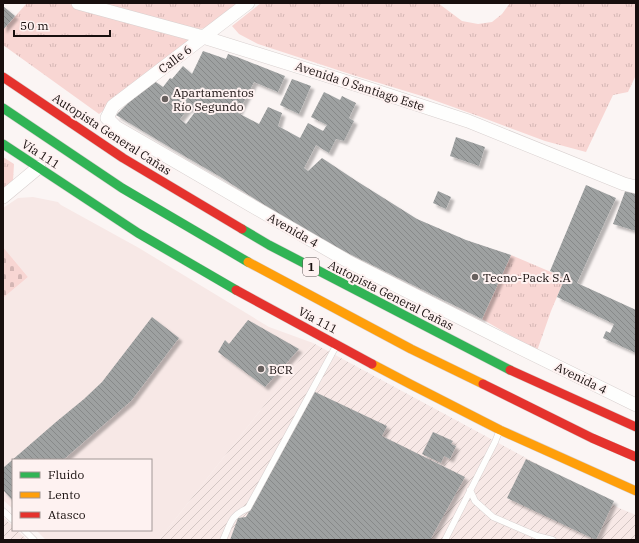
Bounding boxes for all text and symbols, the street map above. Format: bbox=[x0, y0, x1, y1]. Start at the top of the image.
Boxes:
scale bar bbox=[14, 12, 110, 38]
text: 50 m bbox=[20, 18, 49, 33]
street label: Calle 6 bbox=[155, 42, 195, 76]
street label: Avenida 0 Santiago Este bbox=[294, 58, 426, 114]
place label: Apartamentos Río Segundo bbox=[173, 85, 254, 114]
street label: Autopista General Cañas bbox=[50, 90, 174, 178]
marker: Apartamentos Río Segundo bbox=[160, 94, 170, 104]
street label: Vía 111 bbox=[19, 136, 63, 172]
street label: Avenida 4 bbox=[265, 210, 321, 250]
street label: Autopista General Cañas bbox=[326, 257, 456, 333]
road number: 1 bbox=[303, 258, 319, 276]
place label: Tecno-Pack S.A bbox=[483, 270, 572, 285]
marker: Tecno-Pack S.A bbox=[470, 272, 480, 282]
street label: Vía 111 bbox=[296, 303, 340, 337]
street label: Avenida 4 bbox=[553, 359, 609, 397]
place label: BCR bbox=[269, 362, 293, 377]
marker: BCR bbox=[256, 364, 266, 374]
legend bbox=[12, 459, 152, 531]
text: Fluido bbox=[48, 467, 85, 482]
text: Lento bbox=[48, 487, 80, 502]
text: Atasco bbox=[48, 507, 86, 522]

